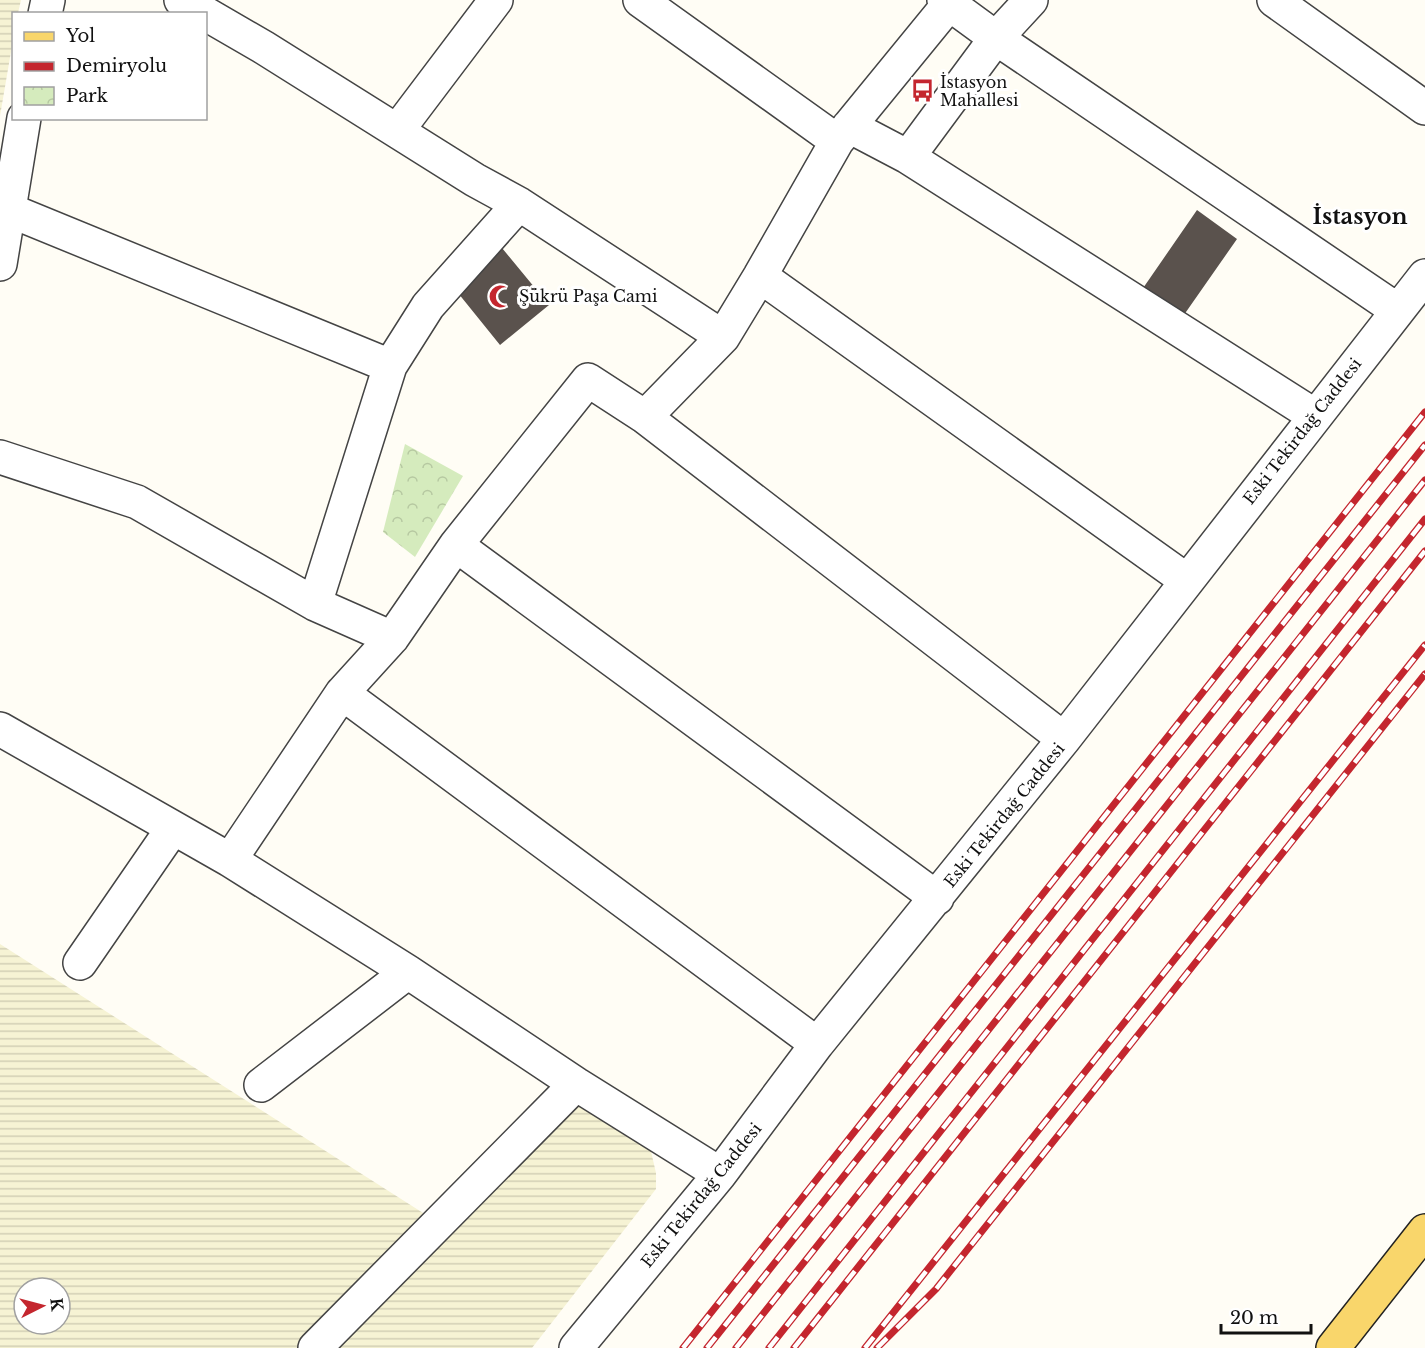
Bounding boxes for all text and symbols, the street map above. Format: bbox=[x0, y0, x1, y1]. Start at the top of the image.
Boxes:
legend bbox=[12, 12, 207, 120]
text: Yol bbox=[65, 25, 95, 47]
text: Demiryolu bbox=[66, 55, 167, 77]
place label: İstasyon Mahallesi bbox=[940, 72, 1019, 110]
bus stop icon: İstasyon Mahallesi bbox=[909, 78, 935, 104]
text: Park bbox=[66, 85, 108, 107]
district label: İstasyon bbox=[1312, 203, 1408, 230]
mosque icon: Şükrü Paşa Cami bbox=[488, 283, 514, 309]
place label: Şükrü Paşa Cami bbox=[519, 286, 658, 306]
street label: Eski Tekirdağ Caddesi bbox=[1239, 353, 1366, 508]
street label: Eski Tekirdağ Caddesi bbox=[940, 738, 1069, 891]
street label: Eski Tekirdağ Caddesi bbox=[637, 1118, 766, 1271]
north arrow bbox=[12, 1276, 72, 1336]
text: K bbox=[46, 1297, 68, 1313]
scale bar bbox=[1221, 1297, 1311, 1335]
text: 20 m bbox=[1230, 1307, 1278, 1329]

